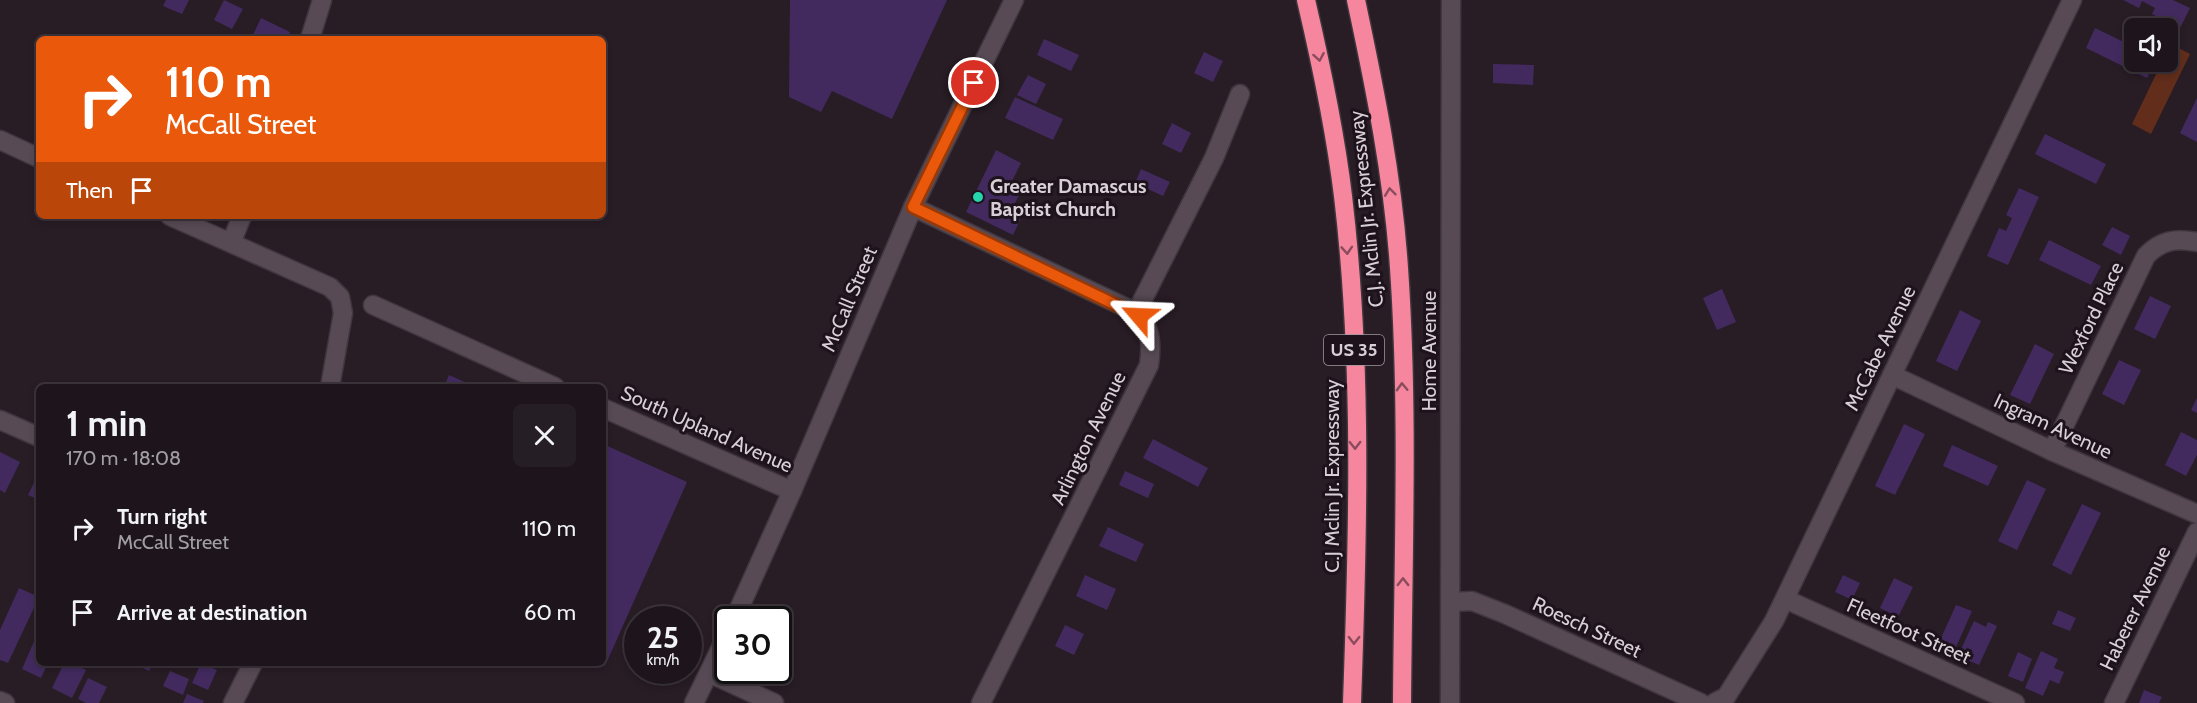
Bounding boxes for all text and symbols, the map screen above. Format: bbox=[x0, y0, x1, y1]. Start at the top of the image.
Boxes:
map controls bbox=[2124, 18, 2178, 72]
button: sound bbox=[2124, 18, 2178, 72]
one-way arrow bbox=[1312, 52, 1325, 62]
text: 110 m bbox=[165, 56, 272, 108]
pin bbox=[948, 57, 999, 108]
icon: right bbox=[66, 60, 144, 138]
icon: arrive bbox=[957, 66, 990, 99]
text: McCall Street bbox=[165, 108, 316, 141]
street label: C.J. Mclin Jr. Expressway bbox=[1344, 110, 1388, 308]
icon: arrive bbox=[125, 174, 158, 207]
place label: Greater Damascus Baptist Church bbox=[990, 174, 1147, 221]
text: Then bbox=[66, 177, 113, 204]
one-way arrow bbox=[1384, 188, 1397, 197]
marker: Greater Damascus Baptist Church bbox=[971, 190, 985, 204]
street label: McCall Street bbox=[816, 242, 882, 355]
one-way arrow bbox=[1340, 245, 1353, 254]
street label: Wexford Place bbox=[2054, 258, 2128, 378]
street label: McCabe Avenue bbox=[1839, 282, 1921, 414]
position arrow bbox=[1107, 284, 1171, 348]
street label: Home Avenue bbox=[1417, 291, 1441, 411]
road number: US 35 bbox=[1324, 335, 1384, 365]
street label: Arlington Avenue bbox=[1045, 367, 1131, 509]
street label: C.J Mclin Jr. Expressway bbox=[1320, 379, 1344, 573]
street label: South Upland Avenue bbox=[618, 380, 796, 478]
one-way arrow bbox=[1396, 382, 1409, 391]
street label: Ingram Avenue bbox=[1990, 388, 2116, 464]
text: 1 min bbox=[66, 401, 147, 445]
button: close bbox=[513, 404, 576, 467]
one-way arrow bbox=[1349, 440, 1362, 449]
text: 170 m · 18:08 bbox=[66, 446, 181, 470]
text: Turn right bbox=[117, 503, 207, 530]
icon: right bbox=[66, 512, 99, 545]
text: 110 m bbox=[522, 515, 576, 542]
text: McCall Street bbox=[117, 530, 229, 554]
street label: Haberer Avenue bbox=[2095, 542, 2175, 674]
one-way arrow bbox=[1397, 577, 1409, 586]
street label: Roesch Street bbox=[1529, 591, 1645, 663]
street label: Fleetfoot Street bbox=[1843, 593, 1975, 669]
icon: arrive bbox=[66, 596, 99, 629]
text: Arrive at destination bbox=[117, 599, 307, 626]
text: 60 m bbox=[524, 599, 576, 626]
speed limit sign: 30 bbox=[714, 606, 792, 684]
text: 25 bbox=[647, 619, 679, 656]
one-way arrow bbox=[1348, 635, 1360, 644]
text: km/h bbox=[647, 651, 679, 669]

